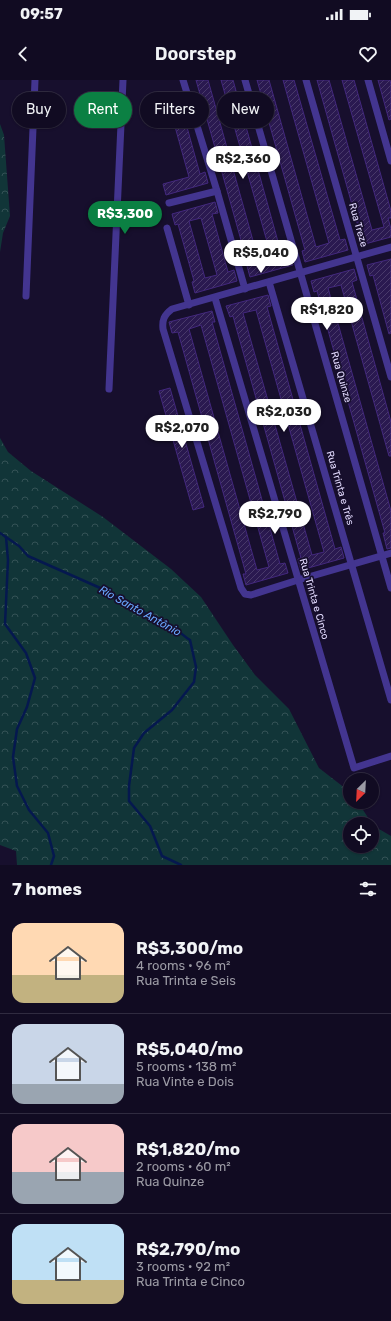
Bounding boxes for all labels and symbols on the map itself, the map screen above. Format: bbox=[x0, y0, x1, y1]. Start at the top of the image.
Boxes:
pin: R$2,360 bbox=[206, 146, 280, 180]
pin: R$3,300 bbox=[88, 201, 162, 235]
street label: Rua Treze bbox=[346, 202, 370, 249]
pin: R$5,040 bbox=[224, 240, 298, 274]
pin: R$1,820 bbox=[290, 297, 364, 331]
street label: Rua Quinze bbox=[328, 350, 354, 404]
pin: R$2,030 bbox=[247, 399, 321, 433]
pin: R$2,070 bbox=[145, 415, 219, 449]
street label: Rua Trinta e Três bbox=[324, 450, 356, 526]
pin: R$2,790 bbox=[238, 501, 312, 535]
street label: Rua Trinta e Cinco bbox=[297, 557, 331, 641]
water label: Rio Santo Antônio bbox=[97, 583, 183, 639]
north arrow bbox=[343, 773, 379, 809]

